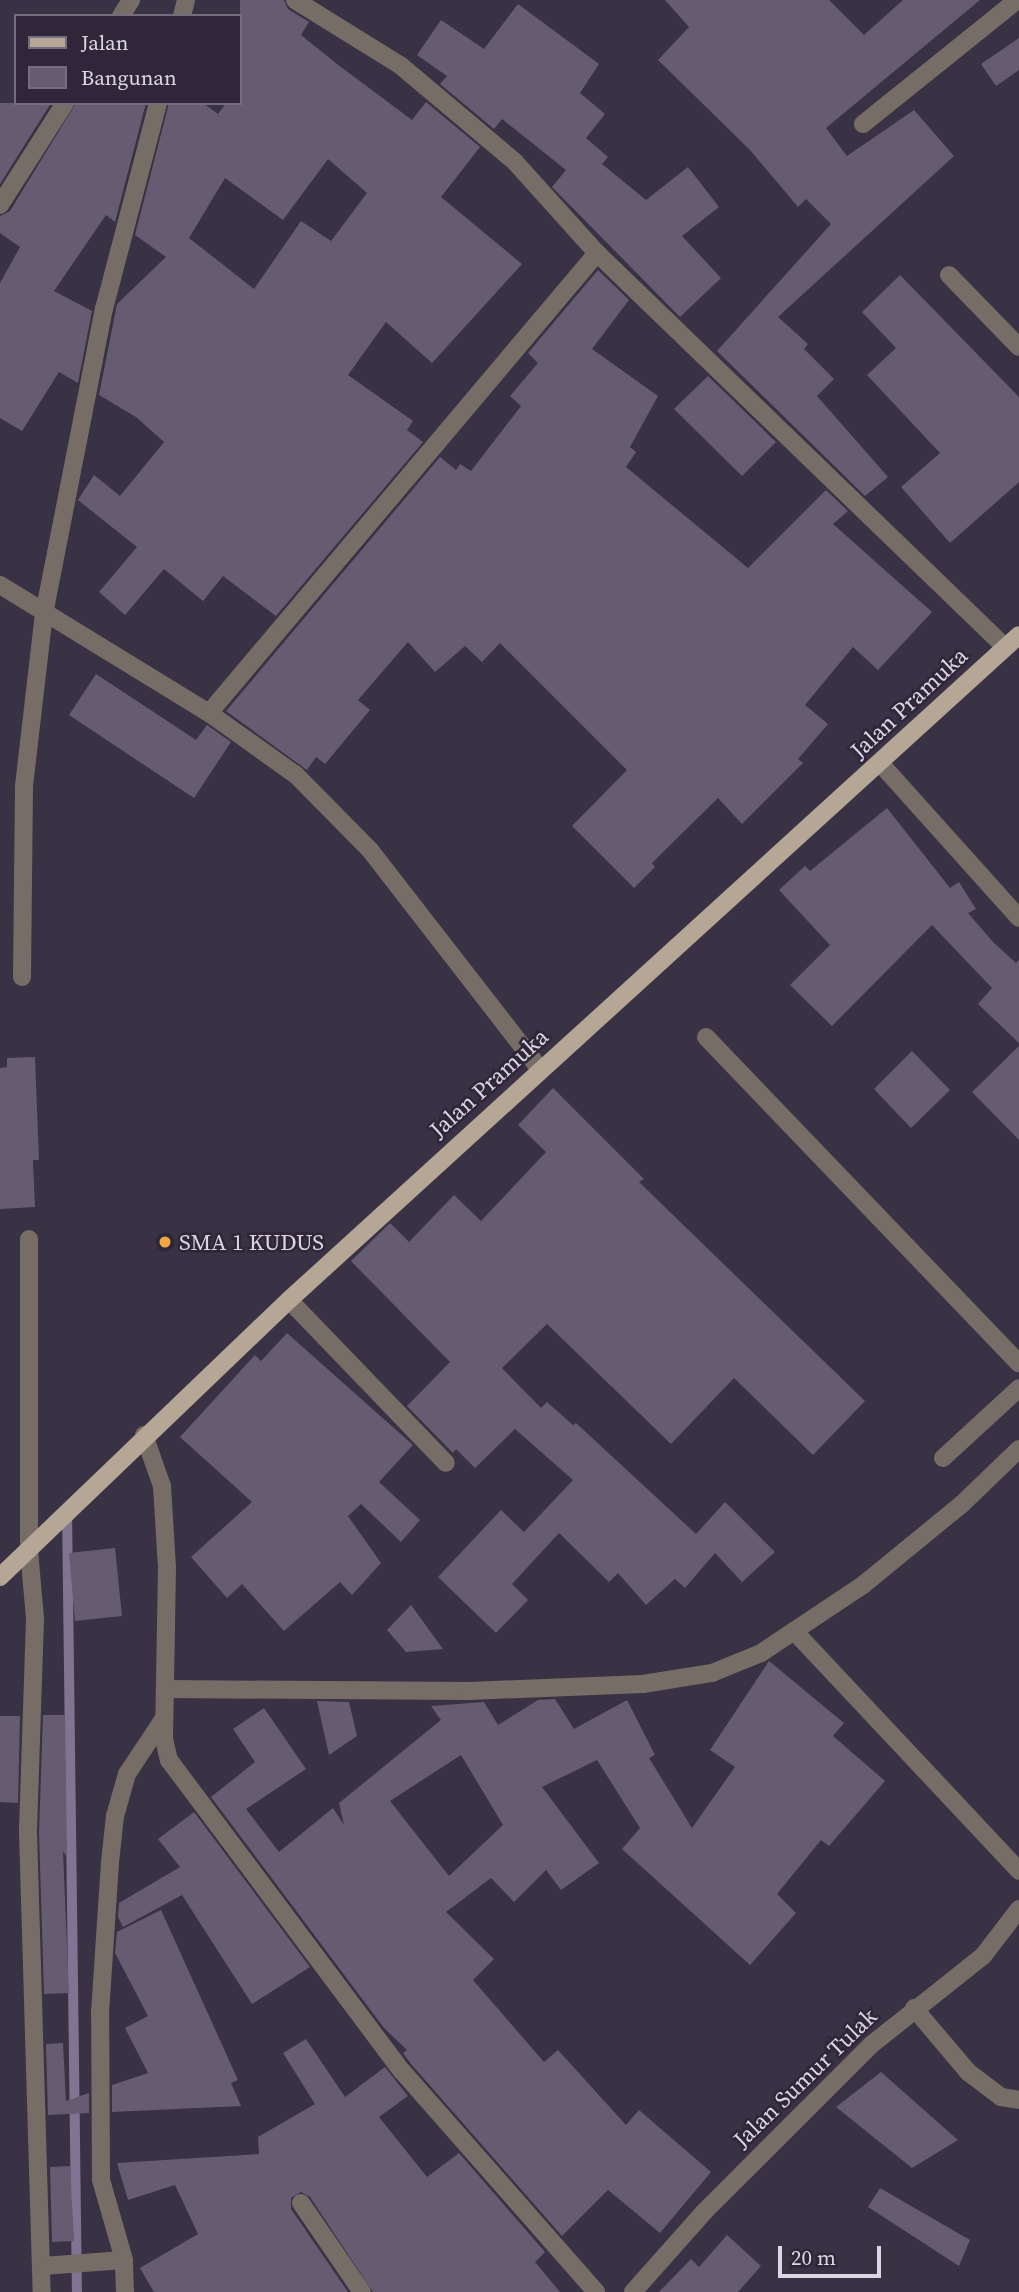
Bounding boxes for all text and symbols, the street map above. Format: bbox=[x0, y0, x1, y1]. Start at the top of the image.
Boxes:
legend bbox=[14, 14, 242, 105]
text: Jalan bbox=[81, 28, 128, 57]
text: Bangunan bbox=[81, 63, 177, 92]
street label: Jalan Pramuka bbox=[845, 642, 973, 764]
street label: Jalan Pramuka bbox=[424, 1023, 554, 1143]
place label: SMA 1 KUDUS bbox=[179, 1228, 324, 1256]
marker: SMA 1 KUDUS bbox=[157, 1234, 173, 1250]
street label: Jalan Sumur Tulak bbox=[727, 2002, 883, 2154]
scale bar bbox=[781, 2232, 884, 2276]
text: 20 m bbox=[791, 2243, 836, 2272]

